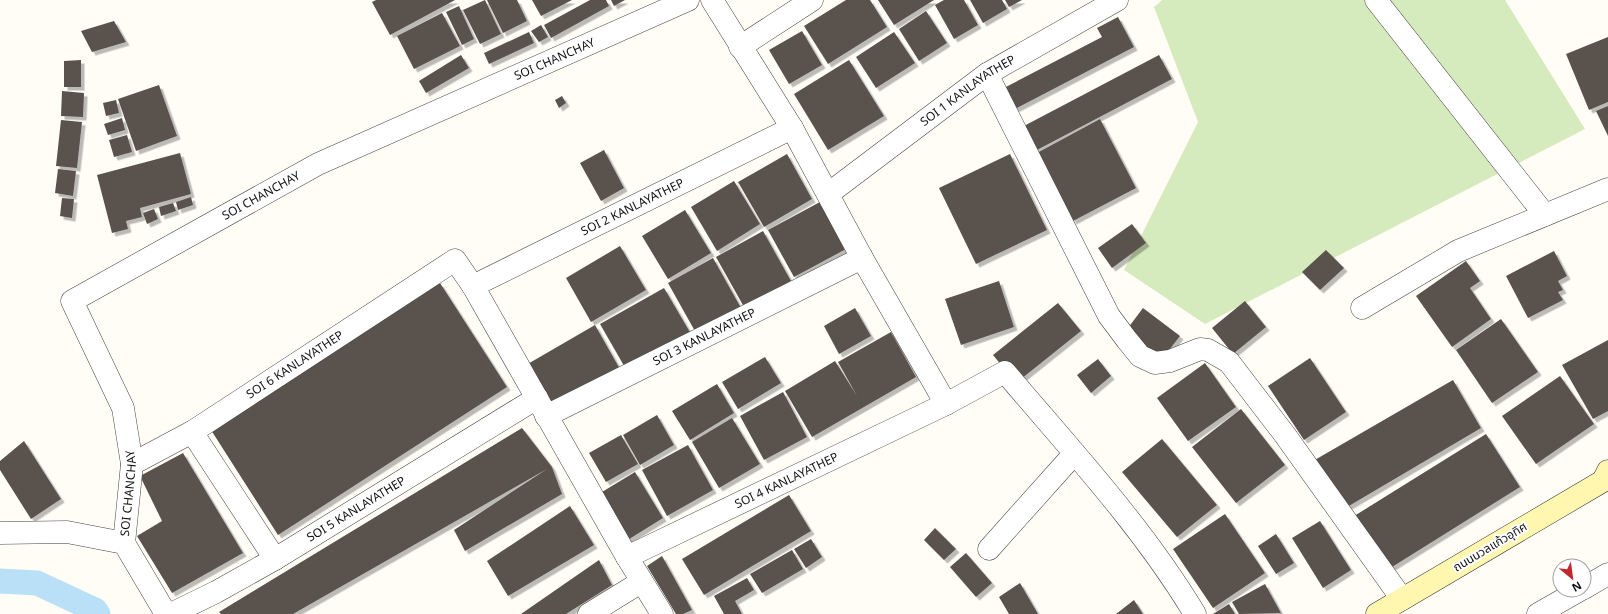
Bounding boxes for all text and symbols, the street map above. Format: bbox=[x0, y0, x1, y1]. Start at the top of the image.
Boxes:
street label: SOI CHANCHAY bbox=[511, 33, 598, 85]
street label: SOI 1 KANLAYATHEP bbox=[916, 51, 1019, 130]
street label: SOI CHANCHAY bbox=[219, 167, 303, 225]
street label: SOI 2 KANLAYATHEP bbox=[578, 174, 687, 240]
street label: SOI 3 KANLAYATHEP bbox=[650, 304, 759, 370]
street label: SOI 6 KANLAYATHEP bbox=[243, 326, 347, 403]
street label: SOI 4 KANLAYATHEP bbox=[732, 448, 841, 513]
street label: SOI CHANCHAY bbox=[116, 449, 141, 537]
street label: SOI 5 KANLAYATHEP bbox=[303, 472, 409, 546]
street label: ถนนนวลแก้วอุทิศ bbox=[1449, 518, 1531, 576]
north arrow bbox=[1552, 558, 1592, 598]
text: N bbox=[1569, 577, 1585, 596]

